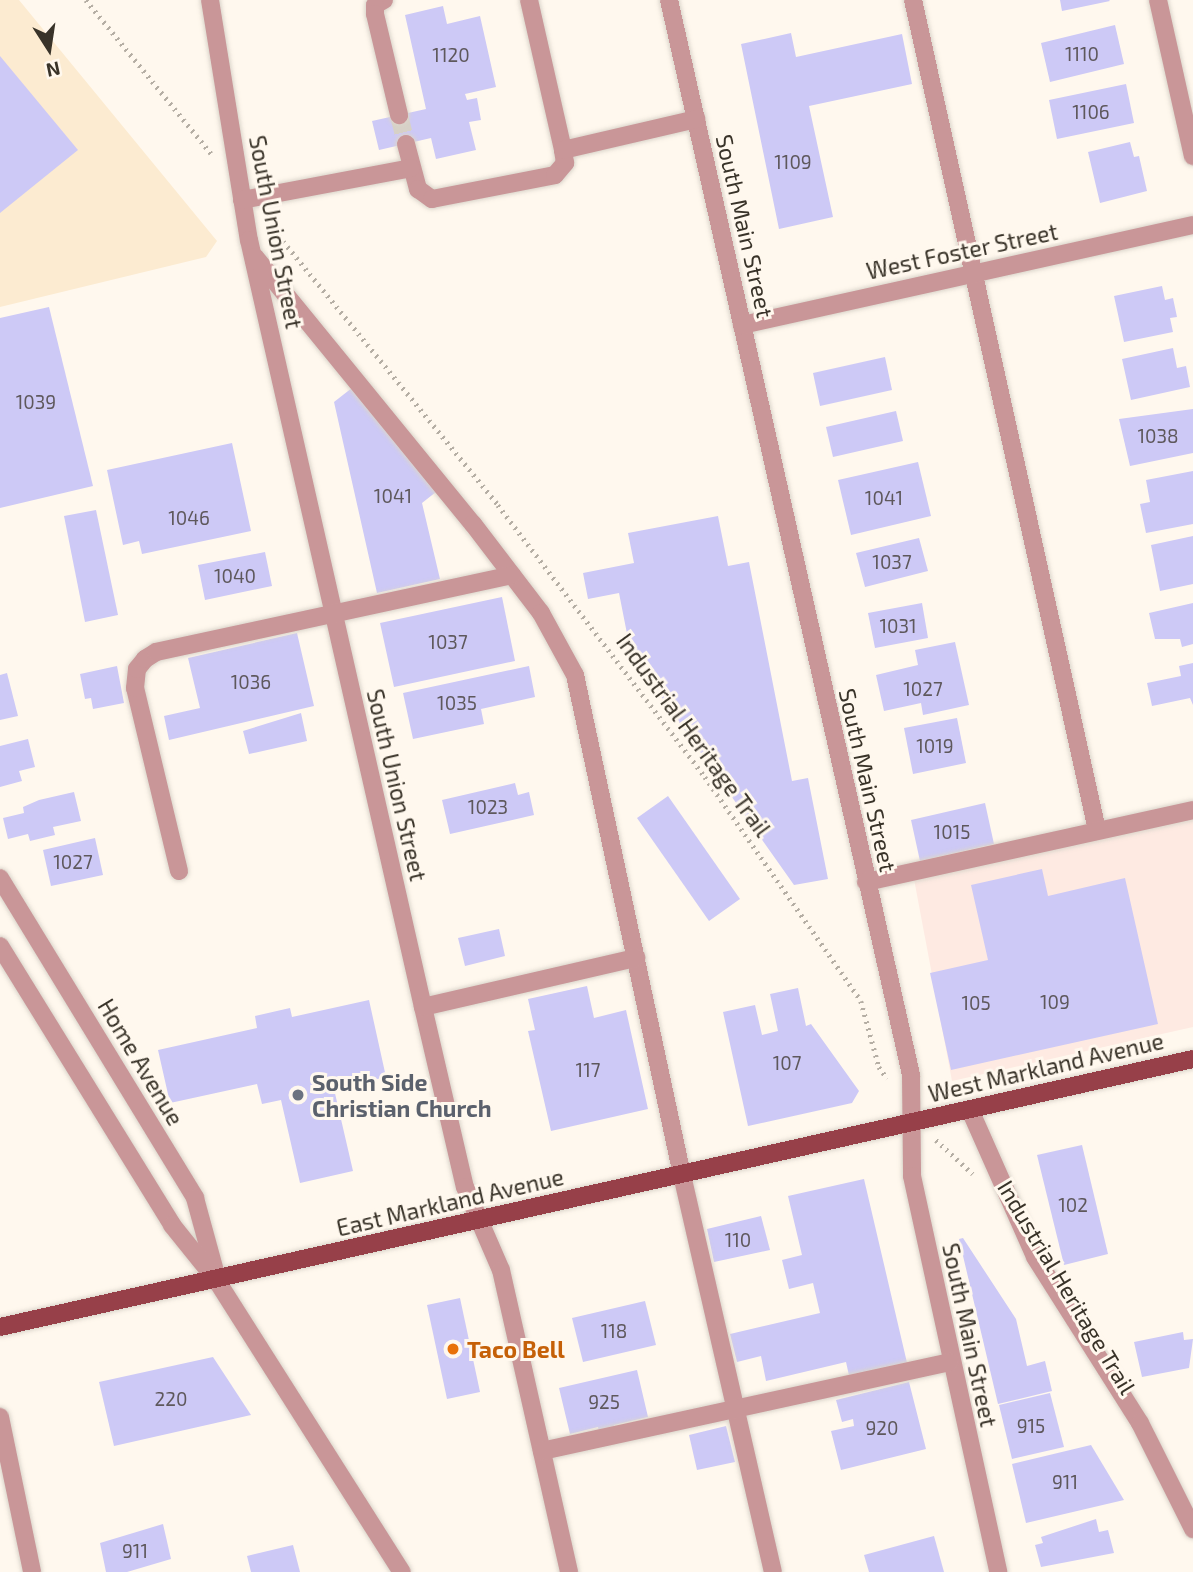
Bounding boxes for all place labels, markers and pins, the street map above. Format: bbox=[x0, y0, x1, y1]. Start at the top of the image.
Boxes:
place label: South Side Christian Church bbox=[312, 1068, 492, 1122]
marker: South Side Christian Church bbox=[290, 1087, 306, 1103]
place label: Taco Bell bbox=[467, 1335, 565, 1363]
marker: Taco Bell bbox=[445, 1341, 461, 1357]

